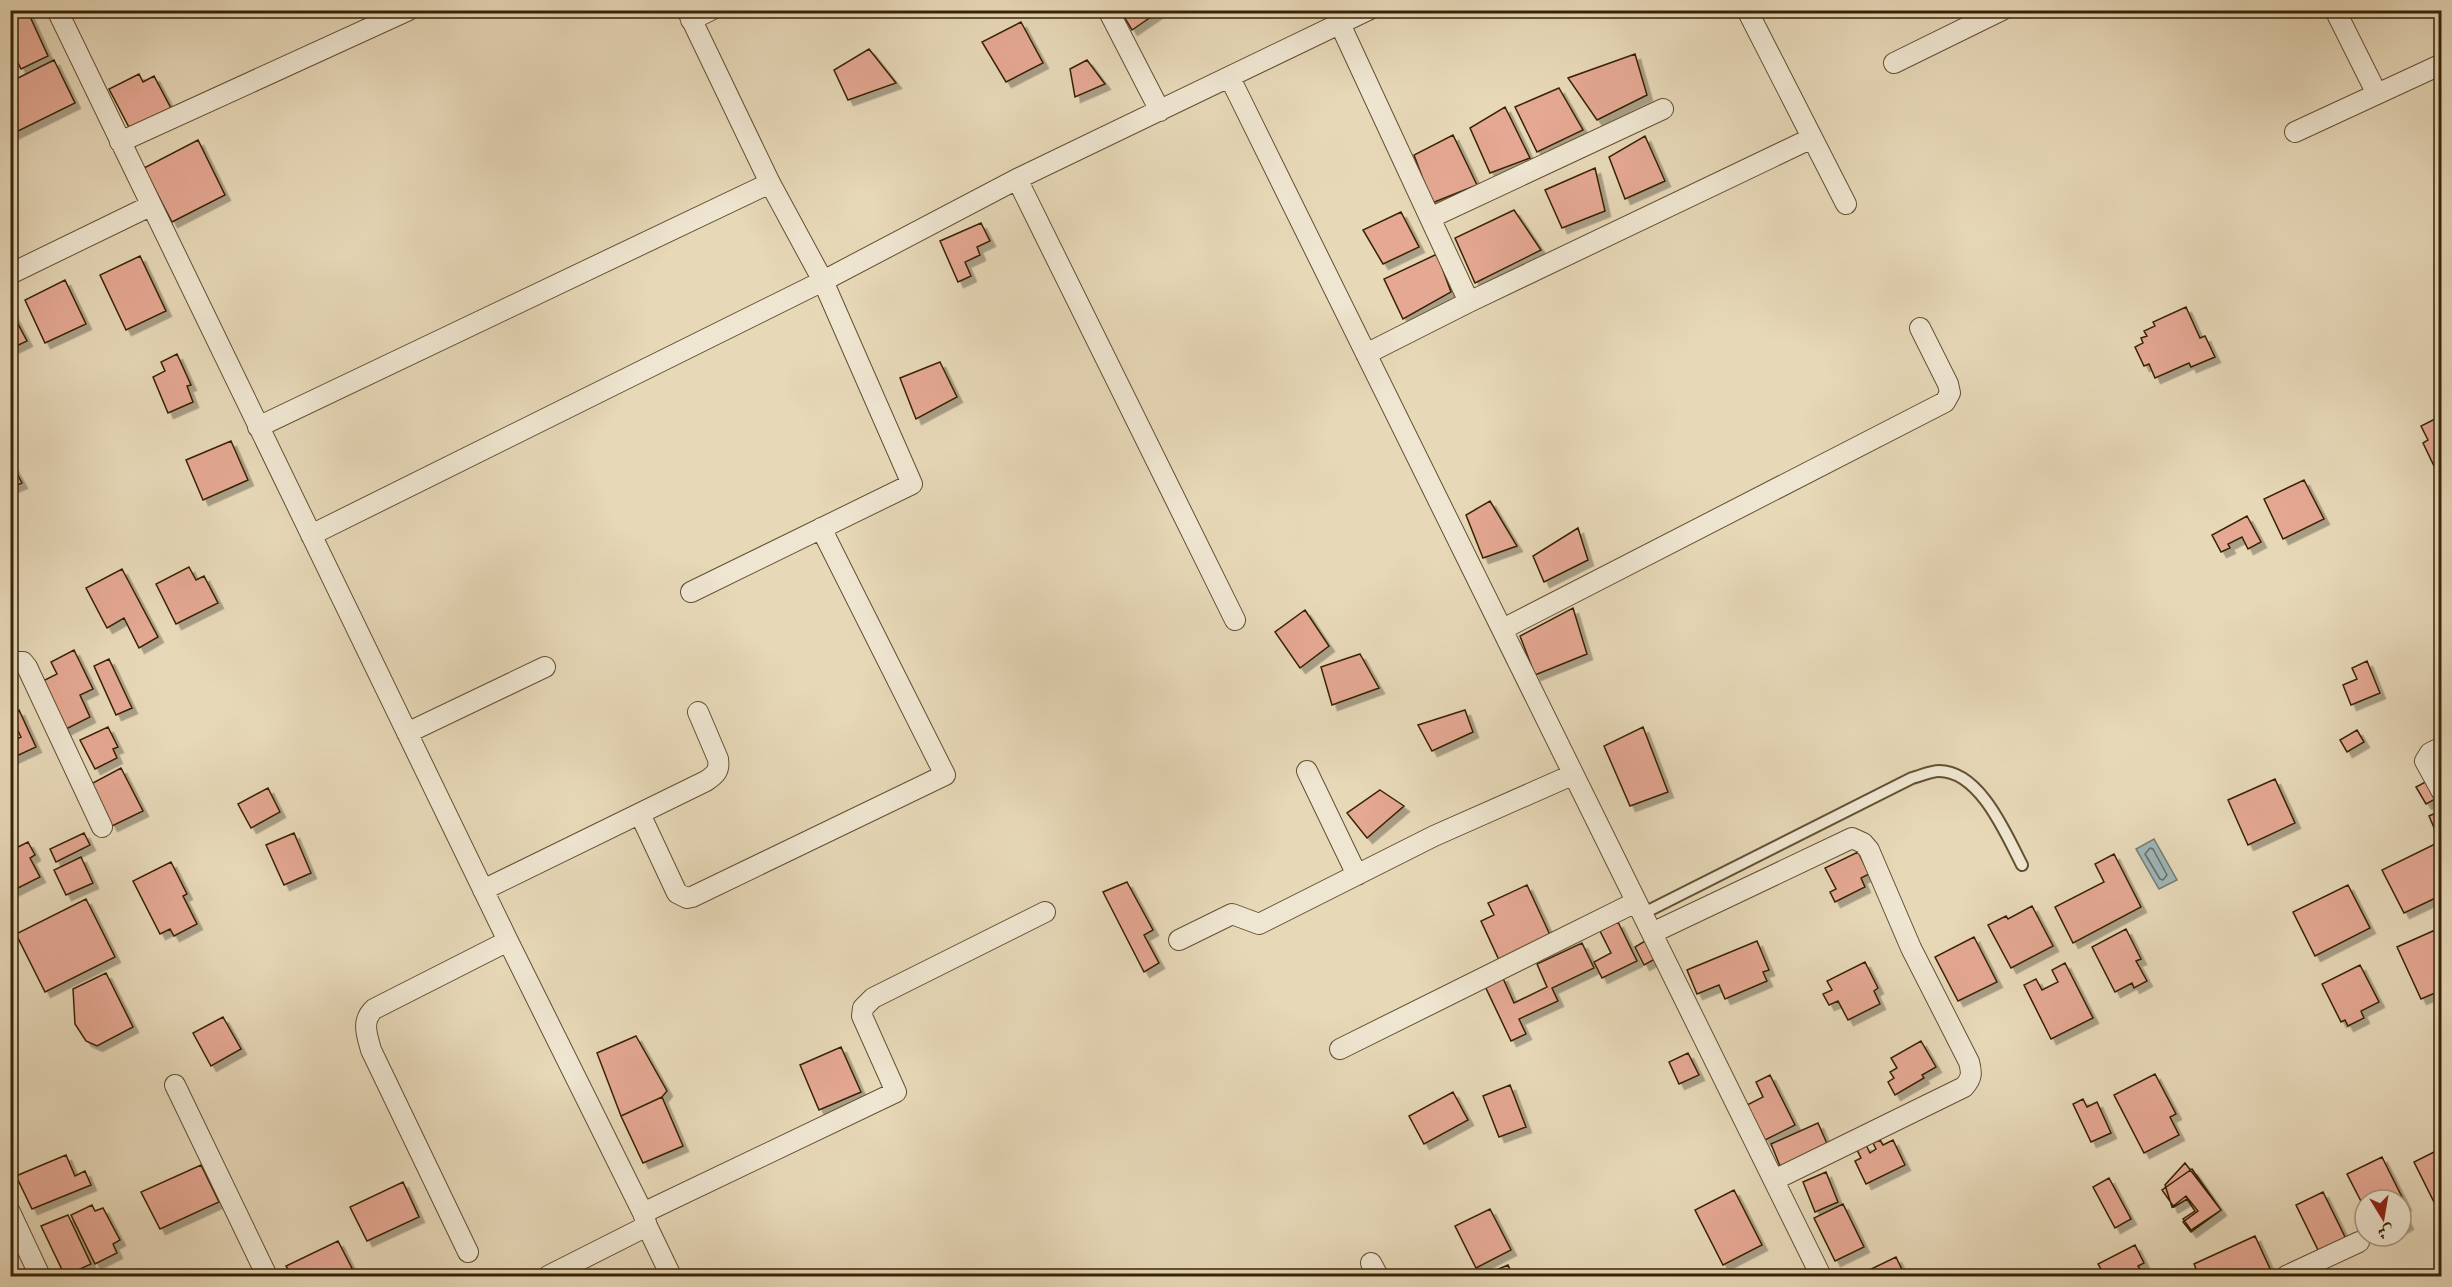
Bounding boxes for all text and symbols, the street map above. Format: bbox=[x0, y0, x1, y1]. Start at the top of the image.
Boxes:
north arrow bbox=[2353, 1188, 2413, 1248]
text: ش bbox=[2376, 1221, 2395, 1240]

